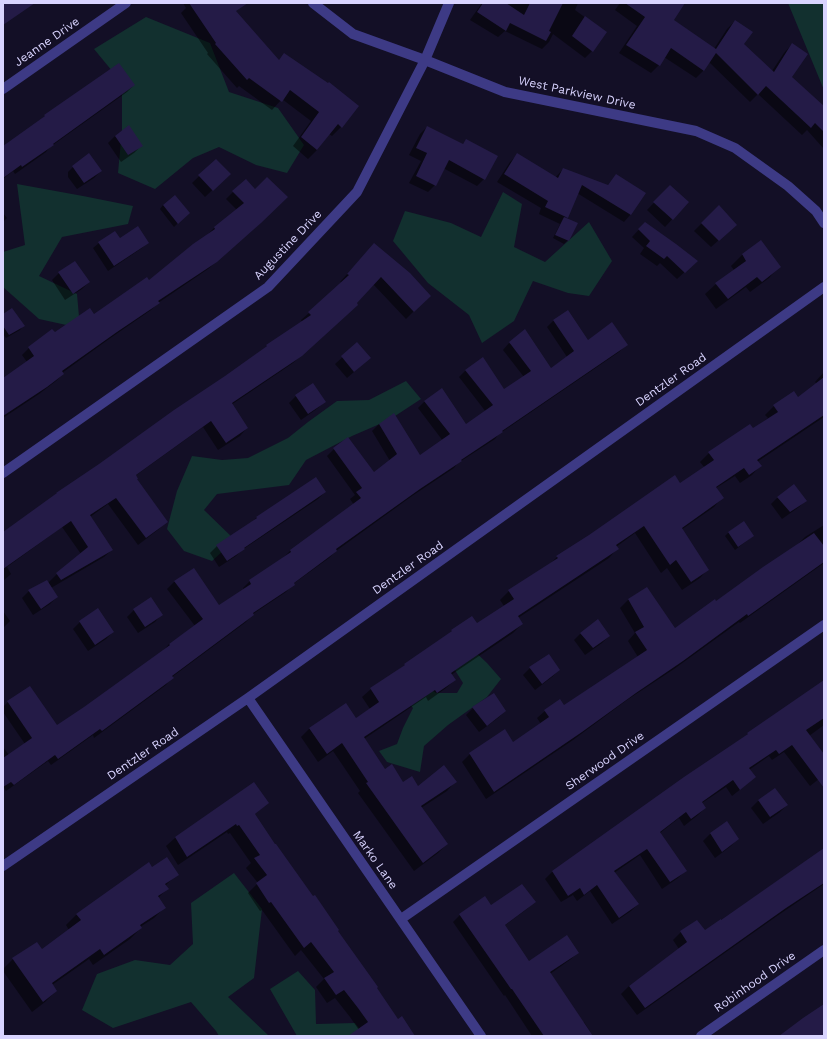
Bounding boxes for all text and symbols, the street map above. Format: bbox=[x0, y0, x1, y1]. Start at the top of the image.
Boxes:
street label: Jeanne Drive bbox=[12, 14, 82, 70]
street label: West Parkview Drive bbox=[517, 74, 637, 112]
street label: Augustine Drive bbox=[251, 207, 325, 283]
street label: Dentzler Road bbox=[633, 350, 709, 410]
street label: Dentzler Road bbox=[370, 538, 446, 598]
street label: Dentzler Road bbox=[104, 725, 182, 783]
street label: Sherwood Drive bbox=[563, 729, 647, 793]
street label: Marko Lane bbox=[350, 828, 400, 892]
street label: Robinhood Drive bbox=[711, 948, 799, 1016]

